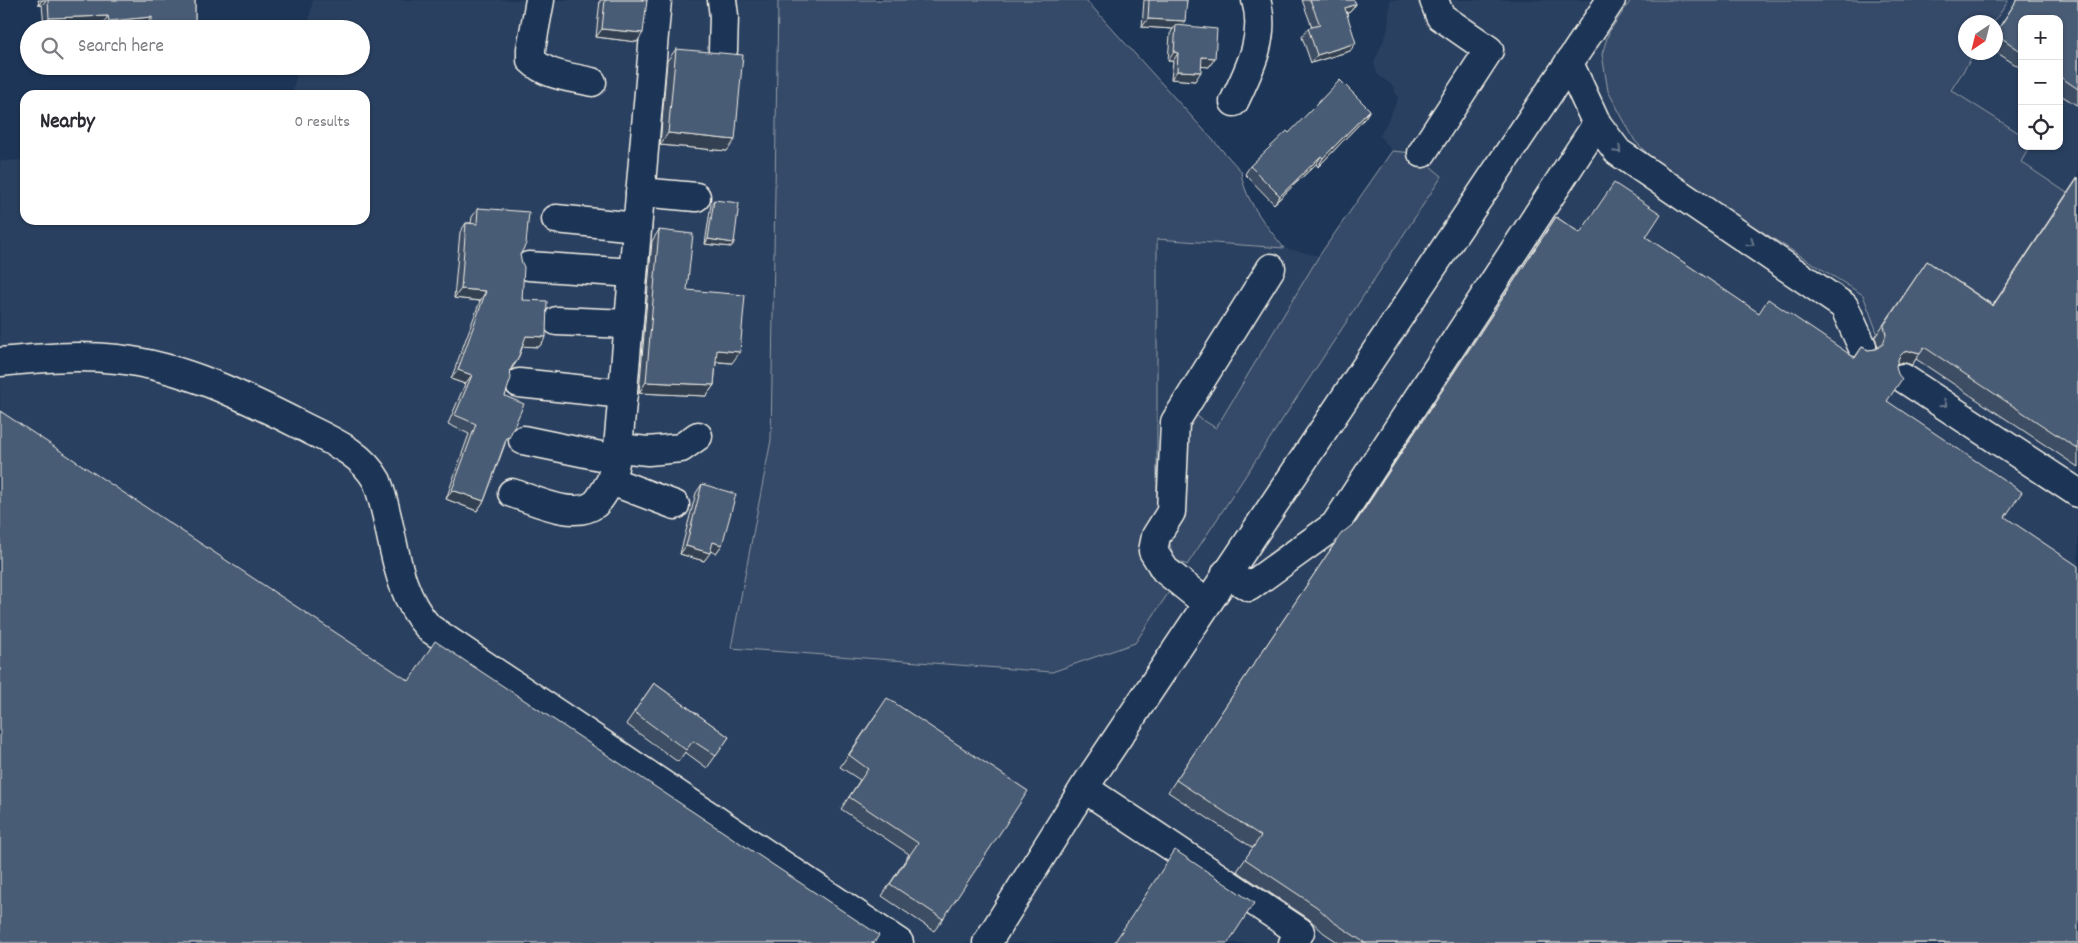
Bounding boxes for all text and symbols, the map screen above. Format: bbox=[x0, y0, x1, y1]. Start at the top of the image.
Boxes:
north arrow bbox=[1958, 15, 2003, 60]
map controls bbox=[2018, 15, 2063, 150]
button: + bbox=[2018, 15, 2063, 60]
search box bbox=[20, 20, 370, 75]
icon: search bbox=[38, 34, 66, 62]
text: Search here bbox=[78, 34, 164, 61]
button: − bbox=[2018, 60, 2063, 105]
button: locate bbox=[2018, 105, 2063, 150]
text: Nearby bbox=[40, 108, 95, 138]
text: 0 results bbox=[295, 111, 350, 134]
one-way arrow bbox=[1612, 144, 1621, 153]
one-way arrow bbox=[1746, 237, 1755, 246]
one-way arrow bbox=[1938, 398, 1947, 408]

